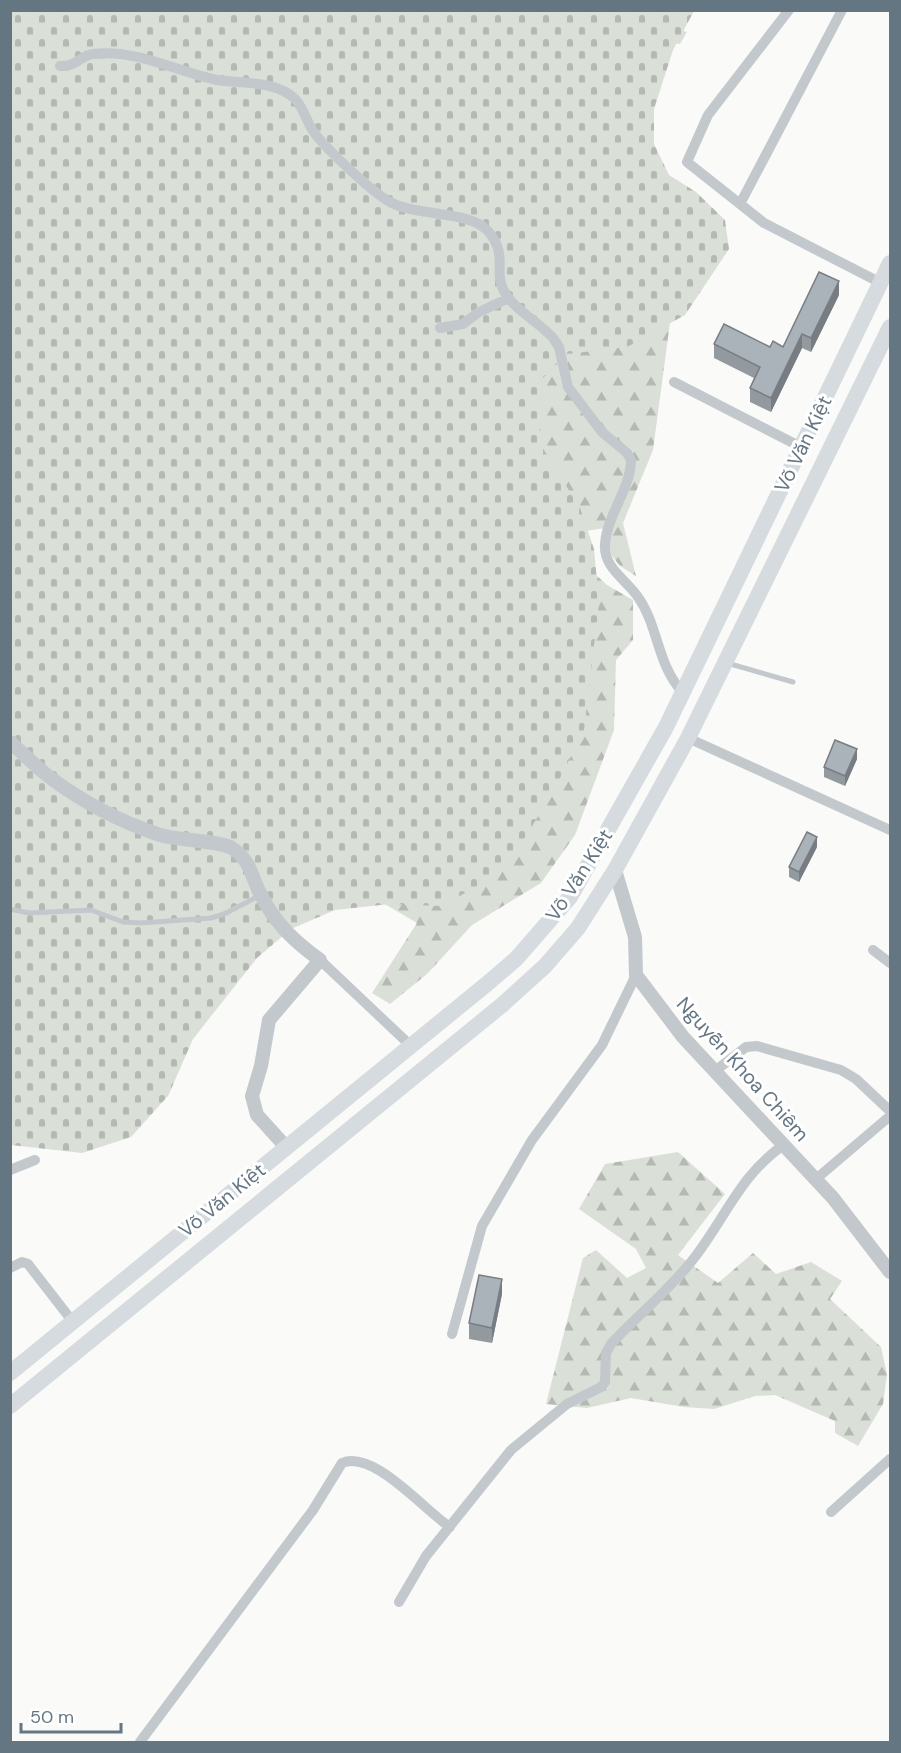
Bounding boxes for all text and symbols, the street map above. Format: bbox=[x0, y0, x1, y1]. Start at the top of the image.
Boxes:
street label: Võ Văn Kiệt bbox=[768, 391, 838, 497]
street label: Võ Văn Kiệt bbox=[540, 824, 618, 926]
street label: Nguyễn Khoa Chiêm bbox=[671, 991, 815, 1147]
street label: Võ Văn Kiệt bbox=[173, 1157, 271, 1243]
scale bar bbox=[21, 1696, 122, 1734]
text: 50 m bbox=[30, 1705, 74, 1729]

